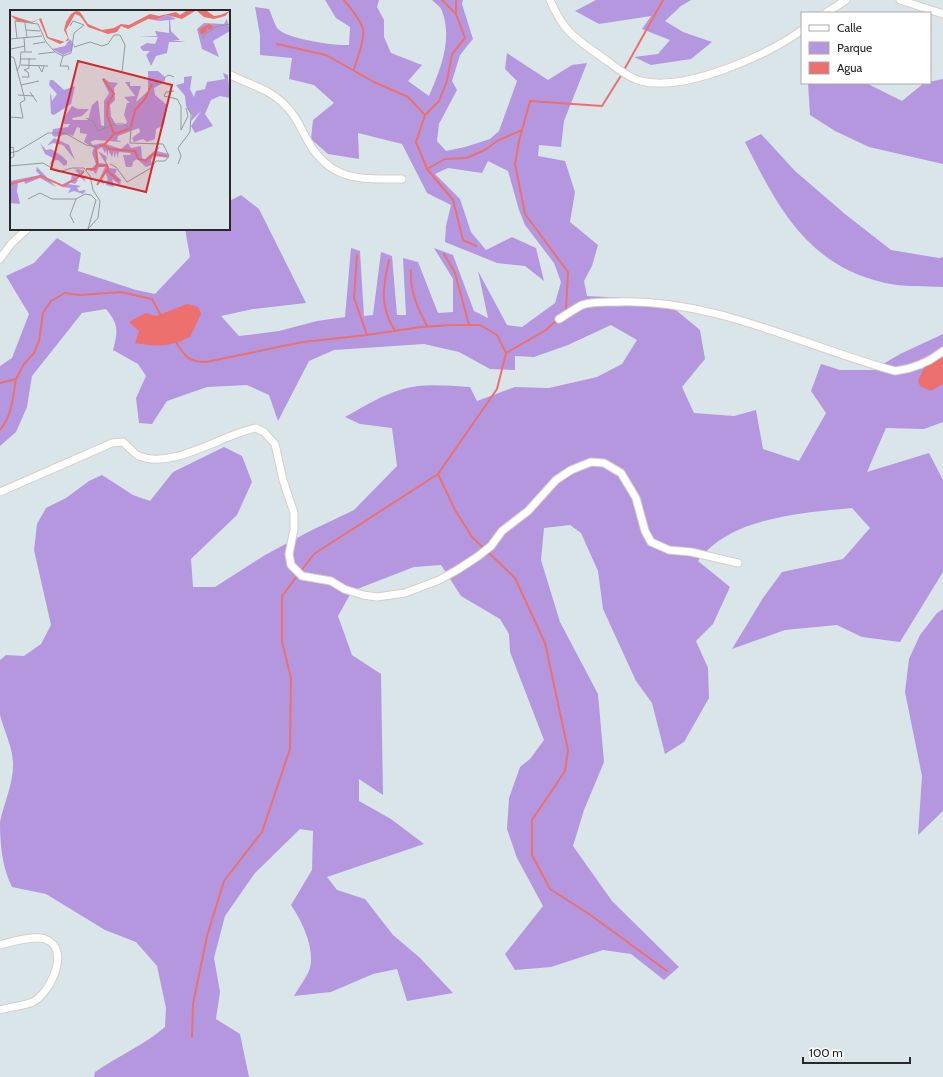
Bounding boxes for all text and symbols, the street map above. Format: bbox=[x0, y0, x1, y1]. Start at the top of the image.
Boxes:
inset map bbox=[10, 10, 230, 230]
legend bbox=[801, 12, 931, 84]
text: Calle bbox=[837, 20, 862, 35]
text: Parque bbox=[837, 40, 872, 55]
text: Agua bbox=[837, 60, 863, 75]
scale bar bbox=[803, 1039, 910, 1065]
text: 100 m bbox=[809, 1045, 843, 1060]

